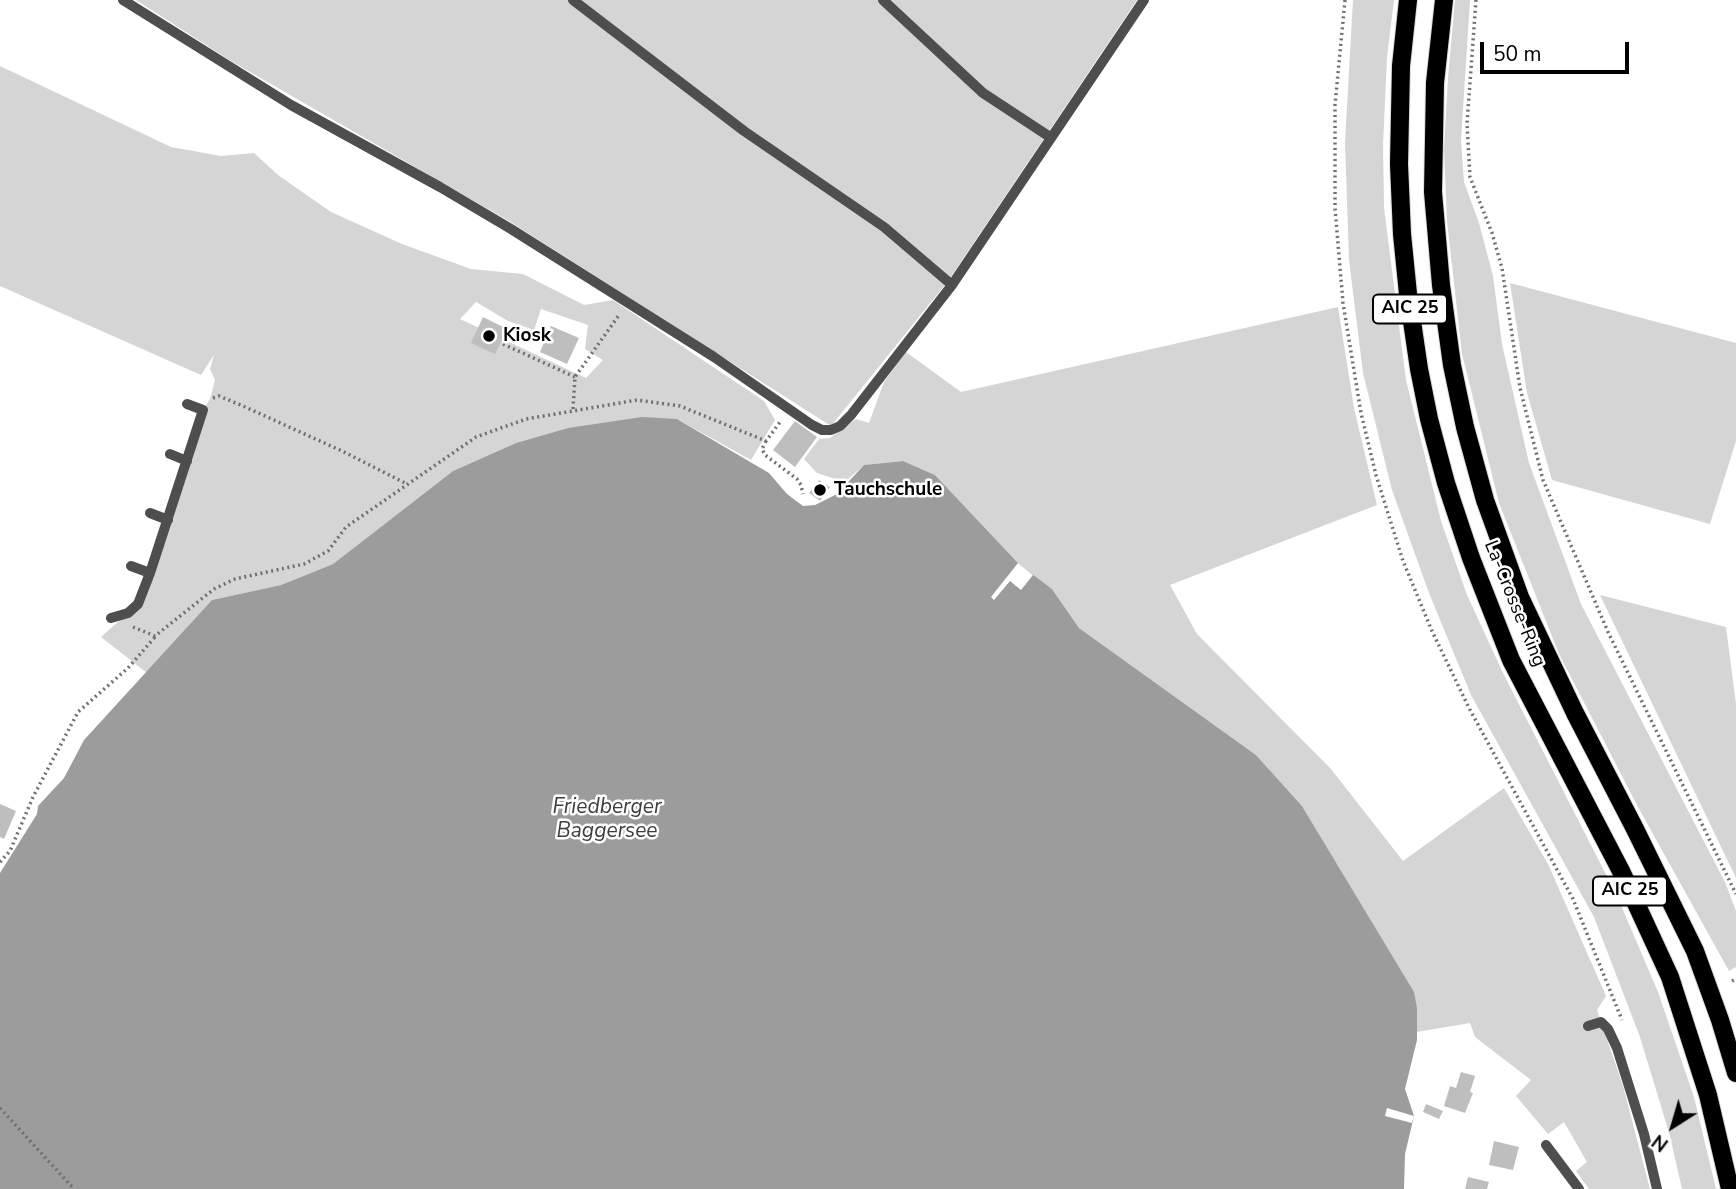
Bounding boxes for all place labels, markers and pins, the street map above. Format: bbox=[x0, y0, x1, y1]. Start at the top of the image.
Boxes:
place label: Kiosk bbox=[503, 325, 551, 347]
marker: Kiosk bbox=[481, 328, 497, 344]
place label: Tauchschule bbox=[834, 479, 942, 501]
marker: Tauchschule bbox=[812, 482, 828, 498]

